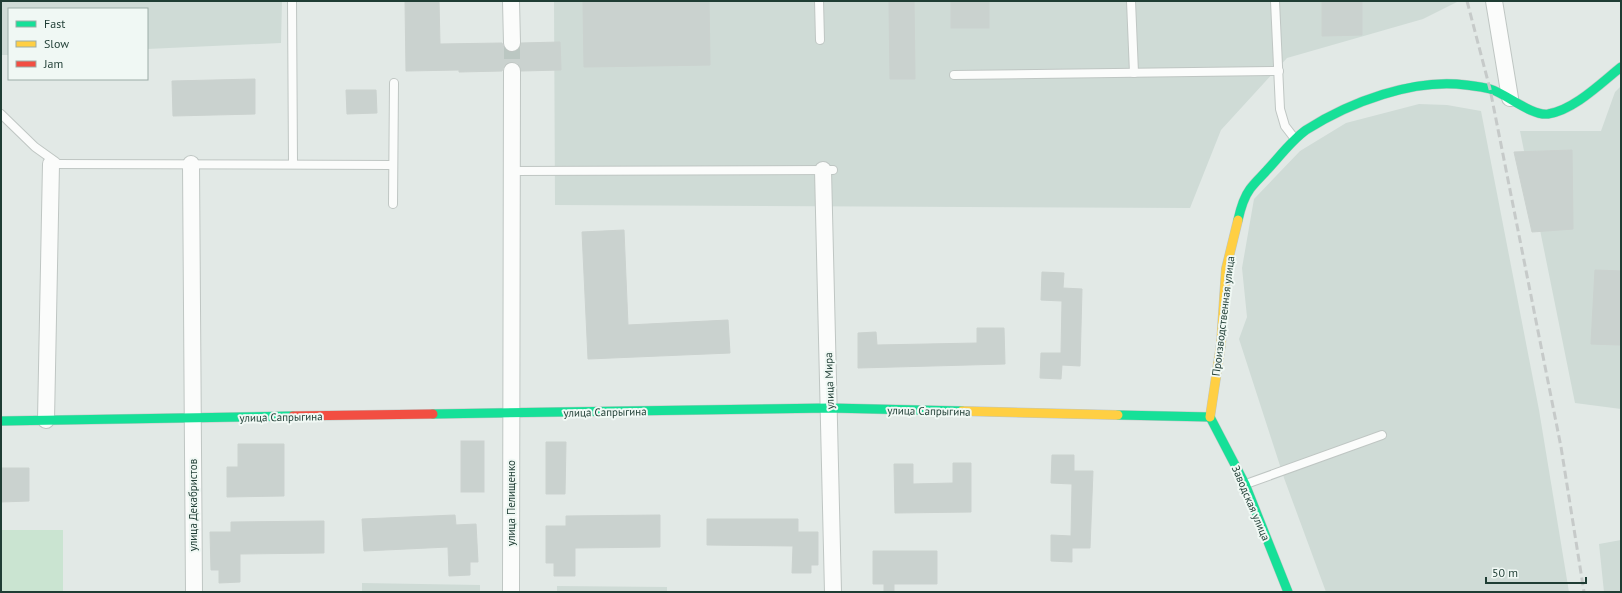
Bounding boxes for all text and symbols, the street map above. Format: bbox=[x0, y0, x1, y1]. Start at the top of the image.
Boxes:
legend bbox=[8, 8, 148, 80]
text: Fast bbox=[44, 16, 65, 31]
text: Slow bbox=[44, 36, 69, 51]
text: Jam bbox=[43, 56, 63, 71]
street label: Производственная улица bbox=[1209, 255, 1237, 377]
street label: улица Мира bbox=[821, 352, 837, 410]
street label: улица Сапрыгина bbox=[887, 403, 971, 419]
street label: улица Сапрыгина bbox=[563, 404, 647, 420]
street label: улица Сапрыгина bbox=[239, 409, 323, 425]
street label: улица Декабристов bbox=[186, 459, 200, 551]
street label: улица Пелищенко bbox=[504, 460, 518, 546]
street label: Заводская улица bbox=[1229, 463, 1273, 543]
scale bar bbox=[1486, 559, 1586, 585]
text: 50 m bbox=[1492, 565, 1518, 580]

